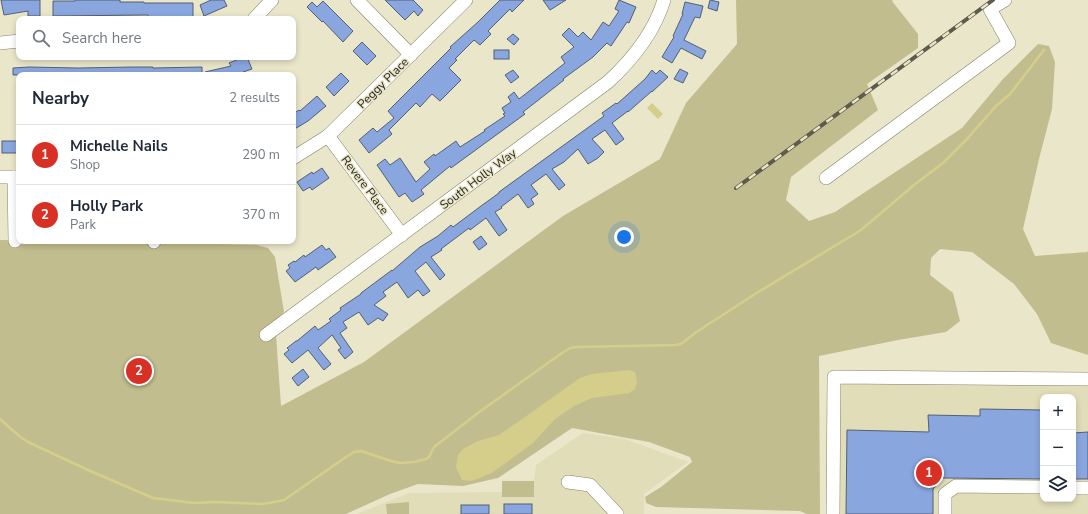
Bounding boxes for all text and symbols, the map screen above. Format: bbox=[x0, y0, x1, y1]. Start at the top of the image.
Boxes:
search box bbox=[16, 16, 296, 60]
icon: search bbox=[30, 27, 52, 49]
text: Search here bbox=[62, 28, 142, 48]
street label: Peggy Place bbox=[354, 54, 412, 112]
text: Nearby bbox=[32, 87, 89, 110]
text: 2 results bbox=[229, 89, 280, 107]
text: Michelle Nails bbox=[70, 136, 168, 156]
street label: South Holly Way bbox=[436, 144, 520, 213]
text: 1 bbox=[41, 146, 49, 164]
text: 290 m bbox=[242, 146, 280, 164]
street label: Revere Place bbox=[338, 152, 392, 218]
text: Shop bbox=[70, 156, 100, 174]
text: Holly Park bbox=[70, 196, 143, 216]
text: 2 bbox=[41, 206, 49, 224]
text: 370 m bbox=[242, 206, 280, 224]
text: Park bbox=[70, 216, 96, 234]
your location bbox=[614, 227, 634, 247]
pin: 2 bbox=[126, 356, 152, 386]
map controls bbox=[1040, 394, 1076, 502]
button: + bbox=[1040, 394, 1076, 430]
button: − bbox=[1040, 430, 1076, 466]
pin: 1 bbox=[916, 458, 942, 488]
button: layers bbox=[1040, 466, 1076, 502]

